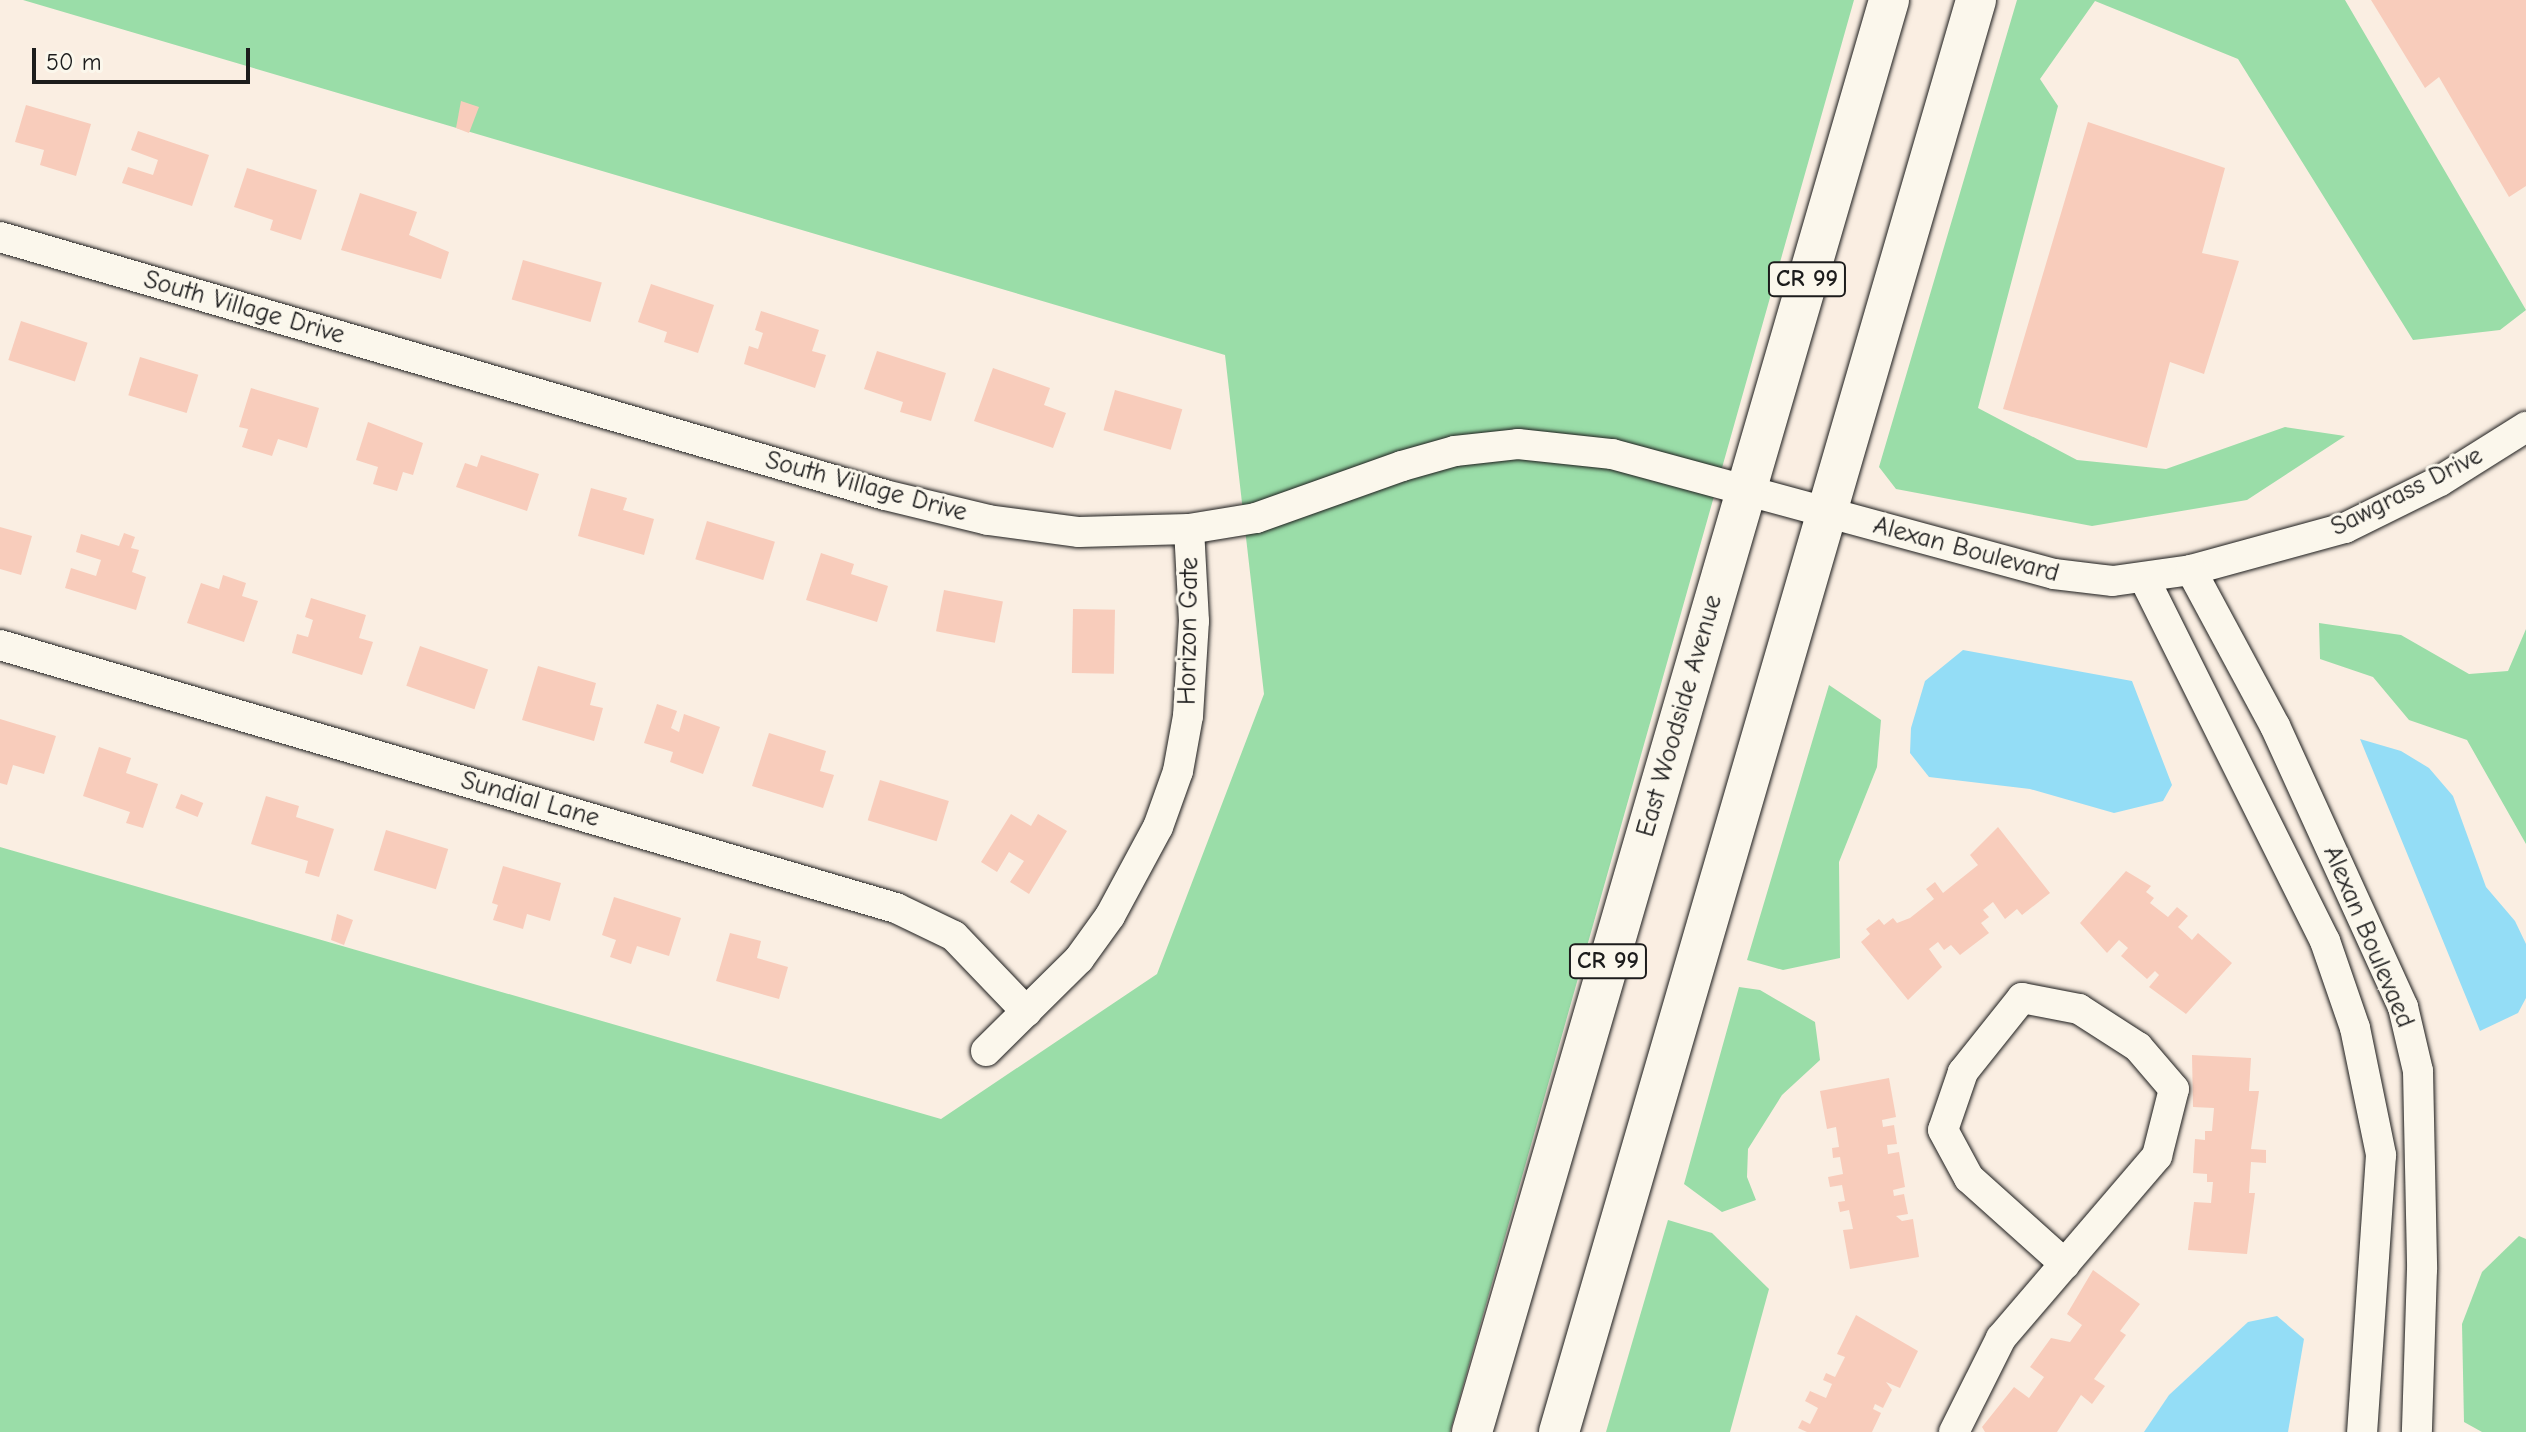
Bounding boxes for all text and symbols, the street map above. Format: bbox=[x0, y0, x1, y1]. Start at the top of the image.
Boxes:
scale bar bbox=[36, 32, 254, 82]
text: 50 m bbox=[46, 48, 102, 76]
road number: CR 99 bbox=[1767, 259, 1847, 299]
street label: South Village Drive bbox=[140, 264, 348, 352]
street label: Sawgrass Drive bbox=[2326, 440, 2488, 544]
street label: South Village Drive bbox=[762, 445, 970, 529]
street label: Alexan Boulevard bbox=[1870, 510, 2062, 590]
street label: Horizon Gate bbox=[1172, 557, 1206, 705]
street label: East Woodside Avenue bbox=[1631, 591, 1729, 841]
street label: Sundial Lane bbox=[457, 765, 603, 835]
street label: Alexan Boulevaed bbox=[2316, 841, 2420, 1033]
road number: CR 99 bbox=[1568, 941, 1648, 981]

